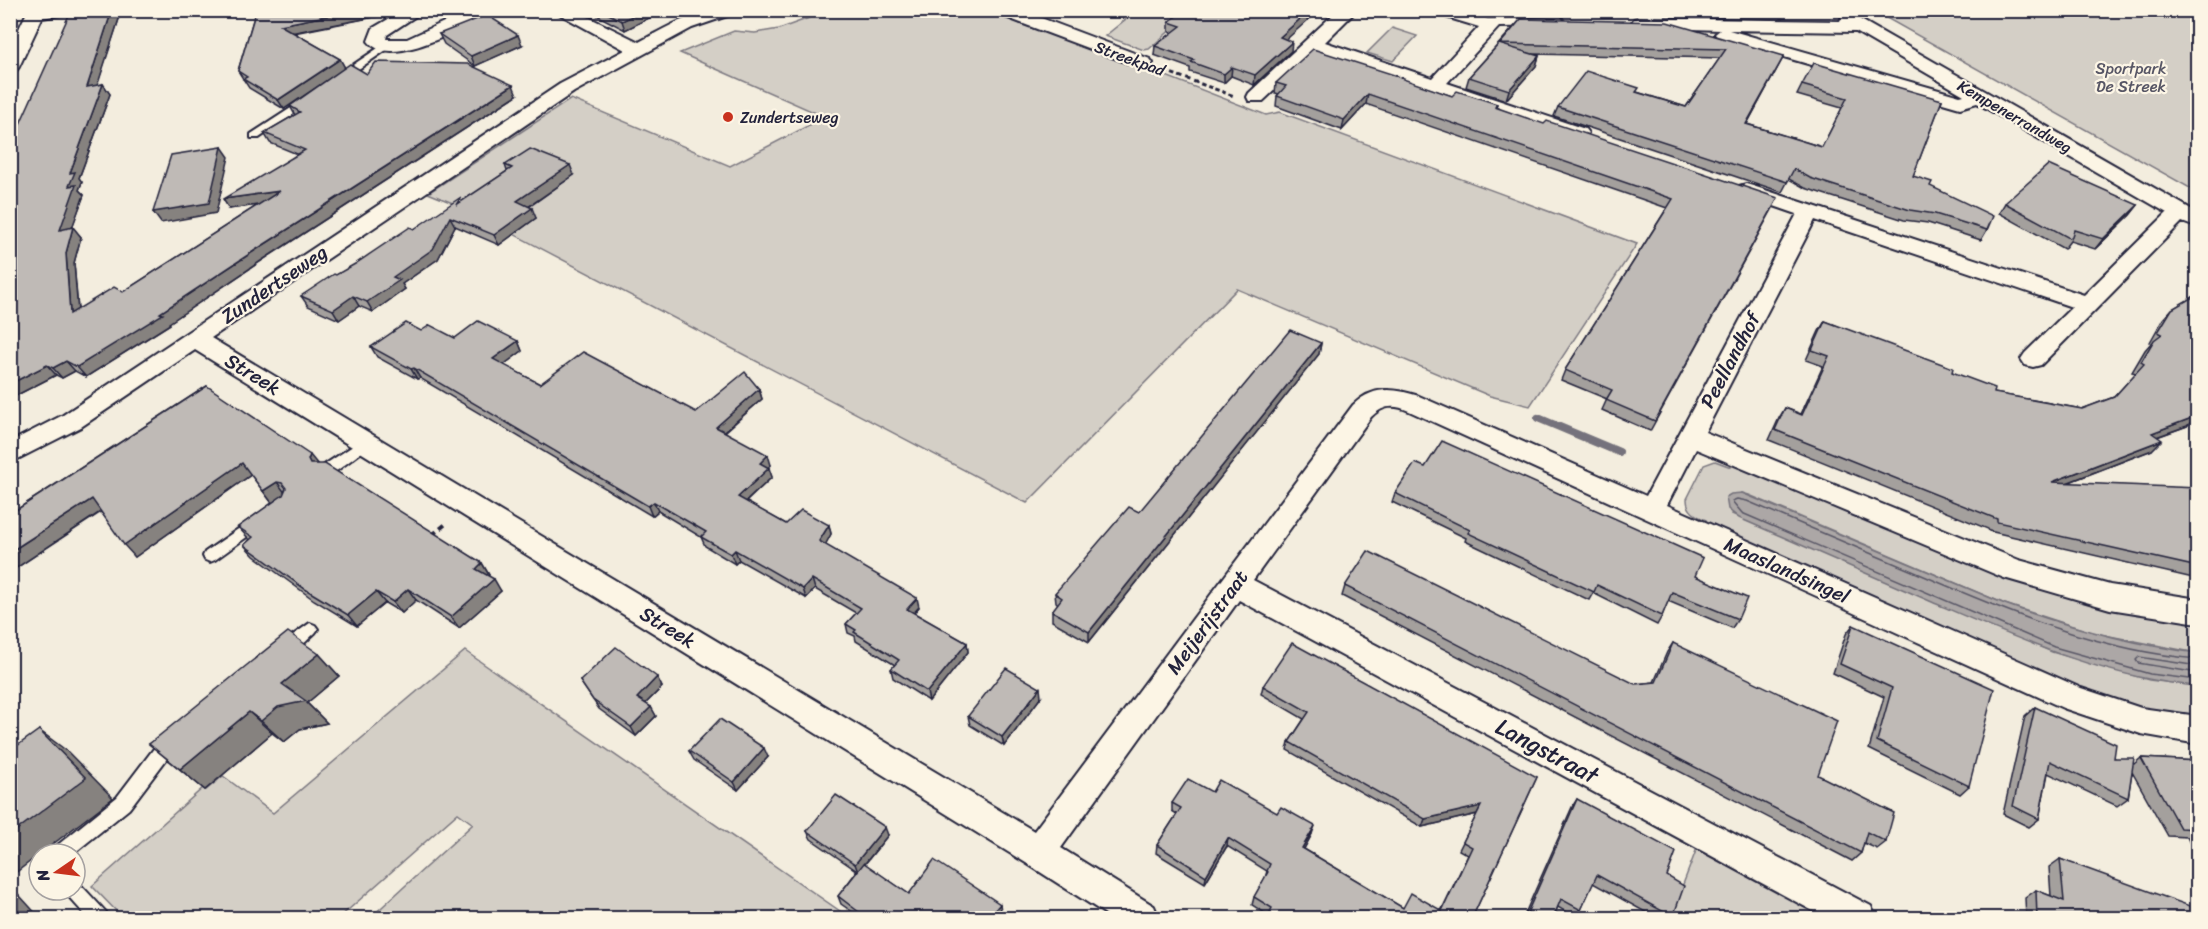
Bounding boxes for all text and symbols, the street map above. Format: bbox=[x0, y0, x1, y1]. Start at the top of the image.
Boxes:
street label: Streekpad bbox=[1090, 32, 1171, 85]
park label: Sportpark De Streek bbox=[2095, 54, 2167, 101]
street label: Kempenerrandweg bbox=[1952, 72, 2078, 161]
place label: Zundertseweg bbox=[740, 103, 839, 132]
marker: Zundertseweg bbox=[721, 110, 735, 124]
street label: Zundertseweg bbox=[213, 235, 335, 333]
street label: Peellandhof bbox=[1690, 304, 1772, 415]
street label: Streek bbox=[218, 344, 288, 405]
street label: Maaslandsingel bbox=[1718, 527, 1856, 614]
street label: Meijerijstraat bbox=[1157, 562, 1258, 682]
street label: Streek bbox=[633, 597, 703, 658]
street label: Langstraat bbox=[1488, 706, 1608, 796]
north arrow bbox=[27, 842, 87, 902]
text: N bbox=[27, 866, 59, 885]

